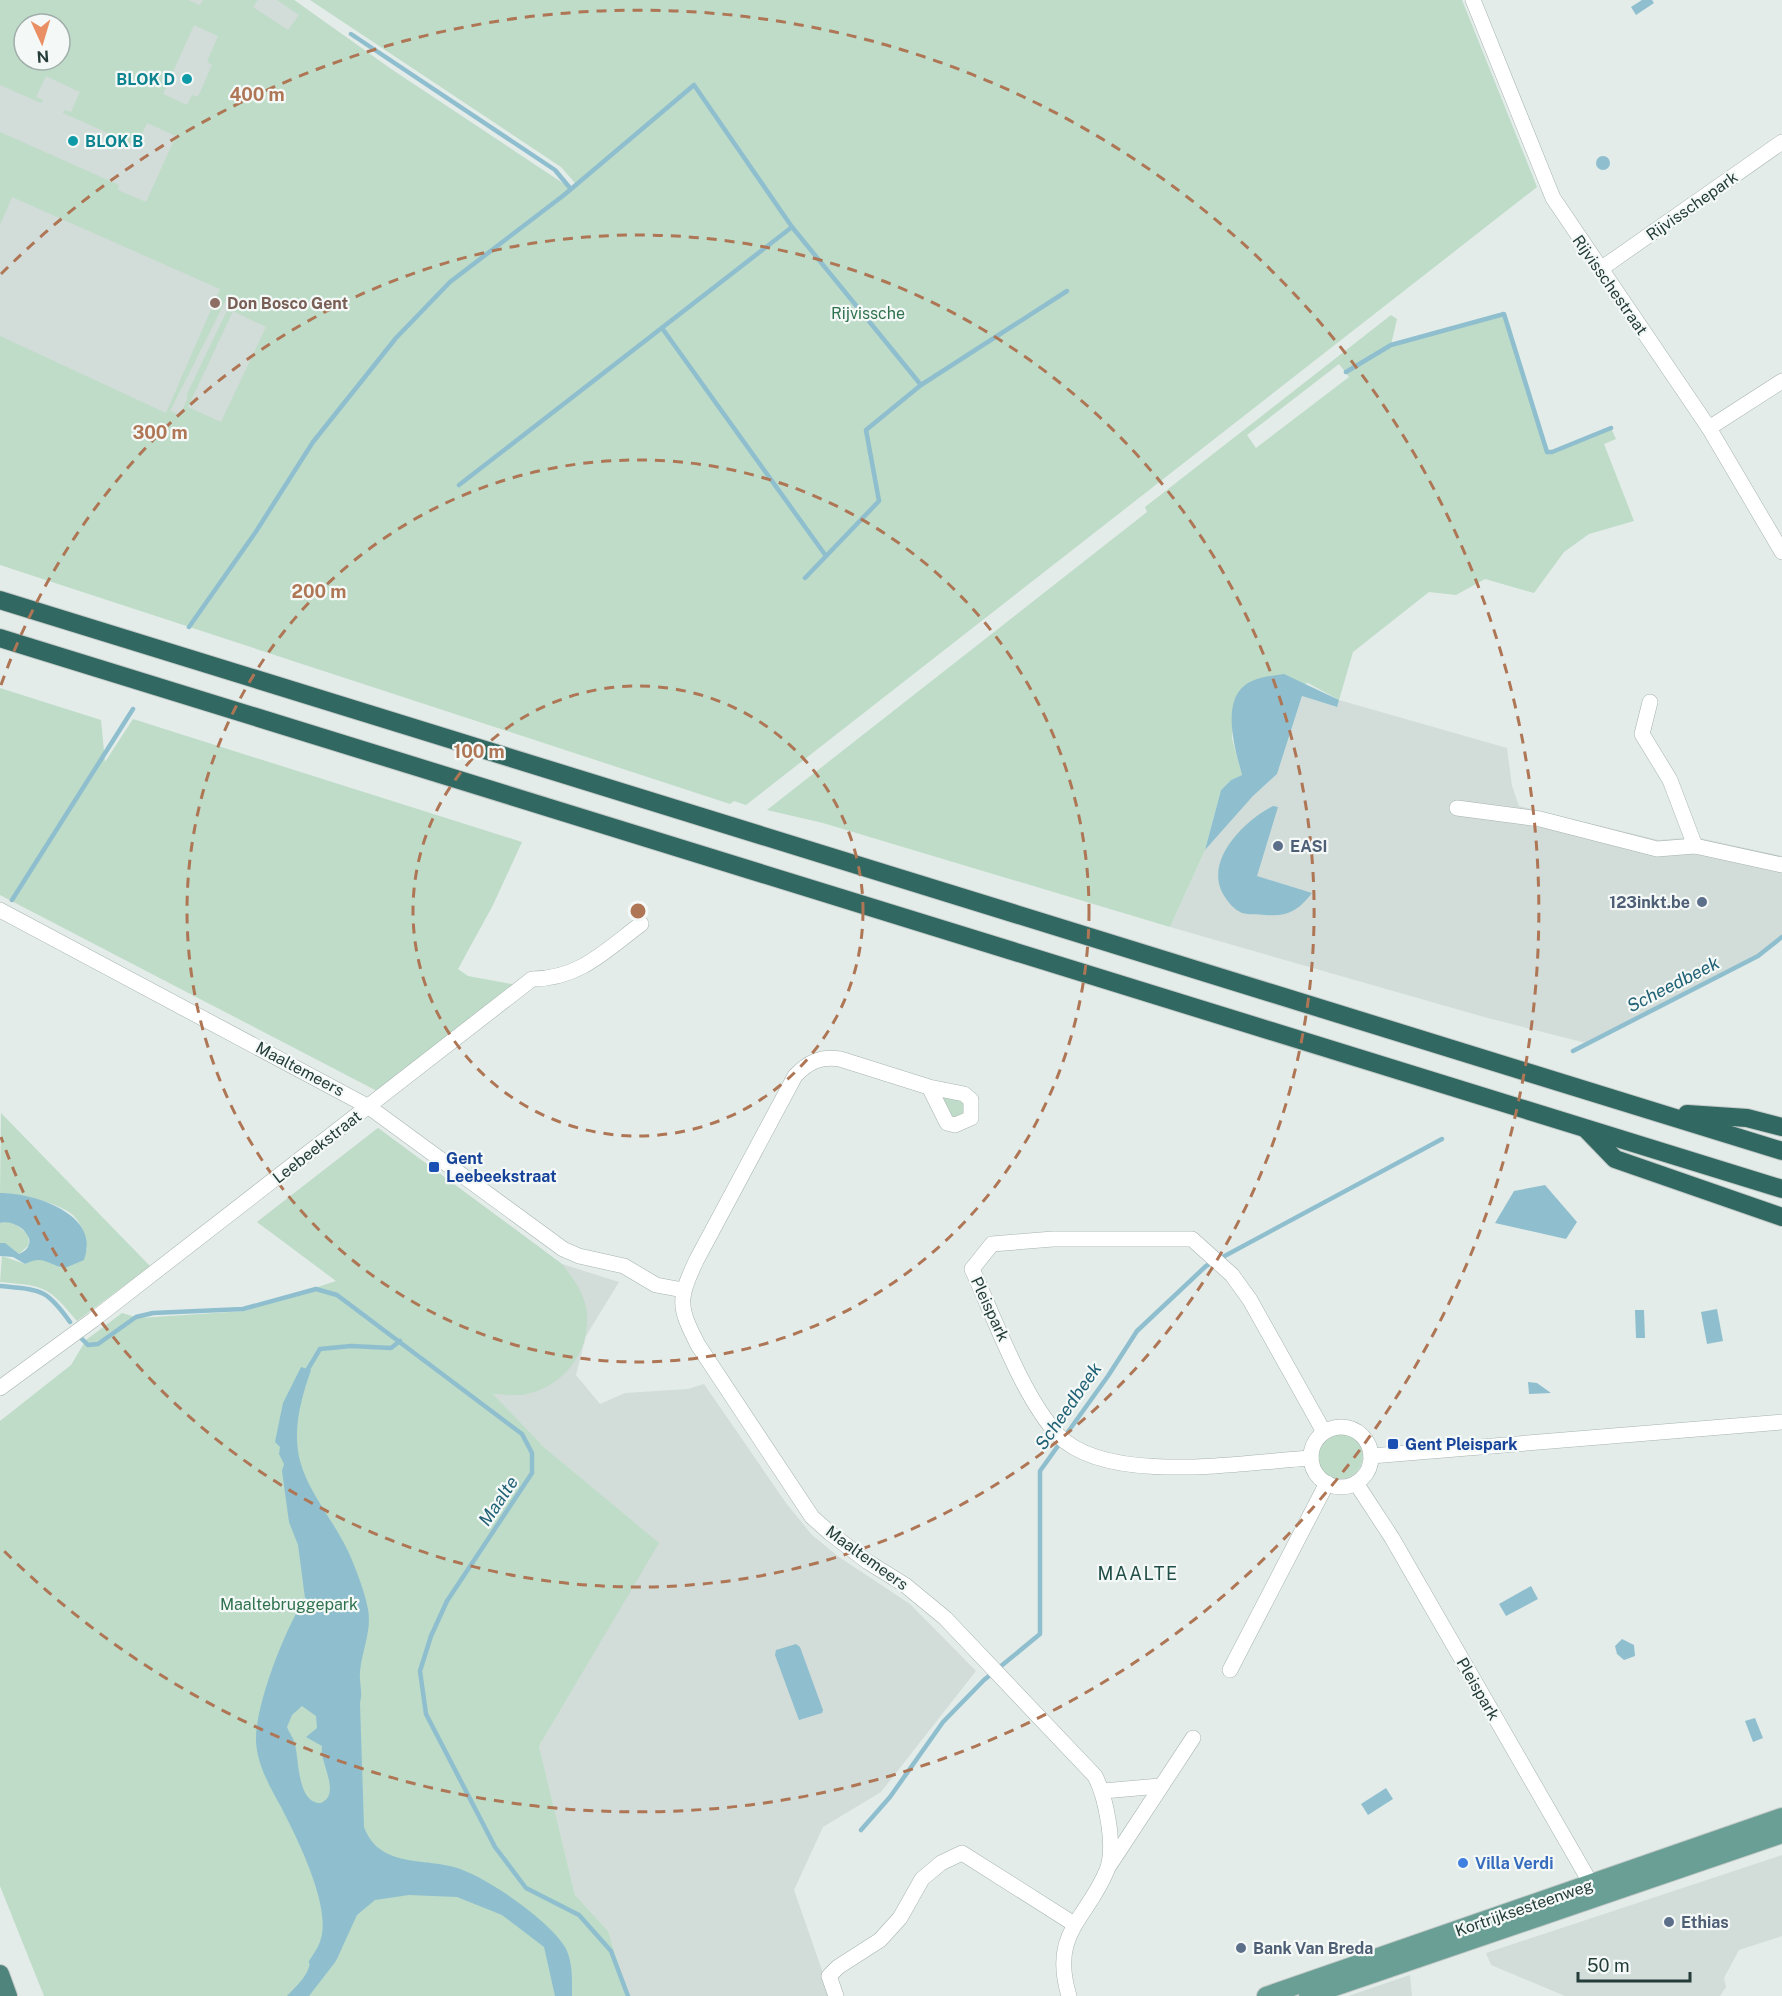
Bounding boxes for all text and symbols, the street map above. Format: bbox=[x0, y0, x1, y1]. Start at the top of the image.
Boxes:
north arrow bbox=[12, 12, 72, 72]
text: N bbox=[36, 47, 50, 66]
place label: BLOK D bbox=[116, 70, 175, 89]
marker: BLOK D bbox=[180, 72, 194, 86]
text: 400 m bbox=[229, 84, 285, 105]
place label: BLOK B bbox=[85, 132, 143, 151]
marker: BLOK B bbox=[66, 134, 80, 148]
street label: Rijvisschepark bbox=[1643, 167, 1741, 245]
street label: Rijvisschestraat bbox=[1569, 231, 1651, 339]
place label: Don Bosco Gent bbox=[227, 294, 349, 313]
marker: Don Bosco Gent bbox=[208, 296, 222, 310]
park label: Rijvissche bbox=[831, 304, 905, 323]
text: 300 m bbox=[132, 422, 188, 443]
text: 200 m bbox=[292, 581, 346, 602]
text: 100 m bbox=[453, 741, 505, 762]
place label: EASI bbox=[1290, 837, 1328, 856]
marker: EASI bbox=[1271, 839, 1285, 853]
place label: 123inkt.be bbox=[1609, 893, 1690, 912]
marker: 123inkt.be bbox=[1695, 895, 1709, 909]
centre of rings bbox=[628, 901, 648, 921]
water label: Scheedbeek bbox=[1623, 952, 1723, 1016]
street label: Maaltemeers bbox=[253, 1038, 347, 1100]
street label: Leebeekstraat bbox=[269, 1107, 365, 1187]
place label: Gent Leebeekstraat bbox=[446, 1149, 557, 1186]
marker: Gent Leebeekstraat bbox=[427, 1160, 441, 1174]
street label: Pleispark bbox=[967, 1274, 1013, 1344]
water label: Scheedbeek bbox=[1030, 1358, 1106, 1453]
place label: Gent Pleispark bbox=[1405, 1435, 1518, 1454]
marker: Gent Pleispark bbox=[1386, 1437, 1400, 1451]
water label: Maalte bbox=[474, 1472, 522, 1530]
street label: Maaltemeers bbox=[822, 1522, 912, 1594]
district label: MAALTE bbox=[1097, 1563, 1179, 1584]
park label: Maaltebruggepark bbox=[220, 1595, 358, 1614]
street label: Pleispark bbox=[1452, 1654, 1504, 1724]
place label: Villa Verdi bbox=[1475, 1854, 1553, 1873]
marker: Villa Verdi bbox=[1456, 1856, 1470, 1870]
street label: Kortrijksesteenweg bbox=[1453, 1875, 1595, 1941]
place label: Ethias bbox=[1681, 1913, 1729, 1932]
marker: Ethias bbox=[1662, 1915, 1676, 1929]
place label: Bank Van Breda bbox=[1253, 1939, 1373, 1958]
marker: Bank Van Breda bbox=[1234, 1941, 1248, 1955]
scale bar bbox=[1578, 1945, 1690, 1983]
text: 50 m bbox=[1587, 1955, 1630, 1976]

